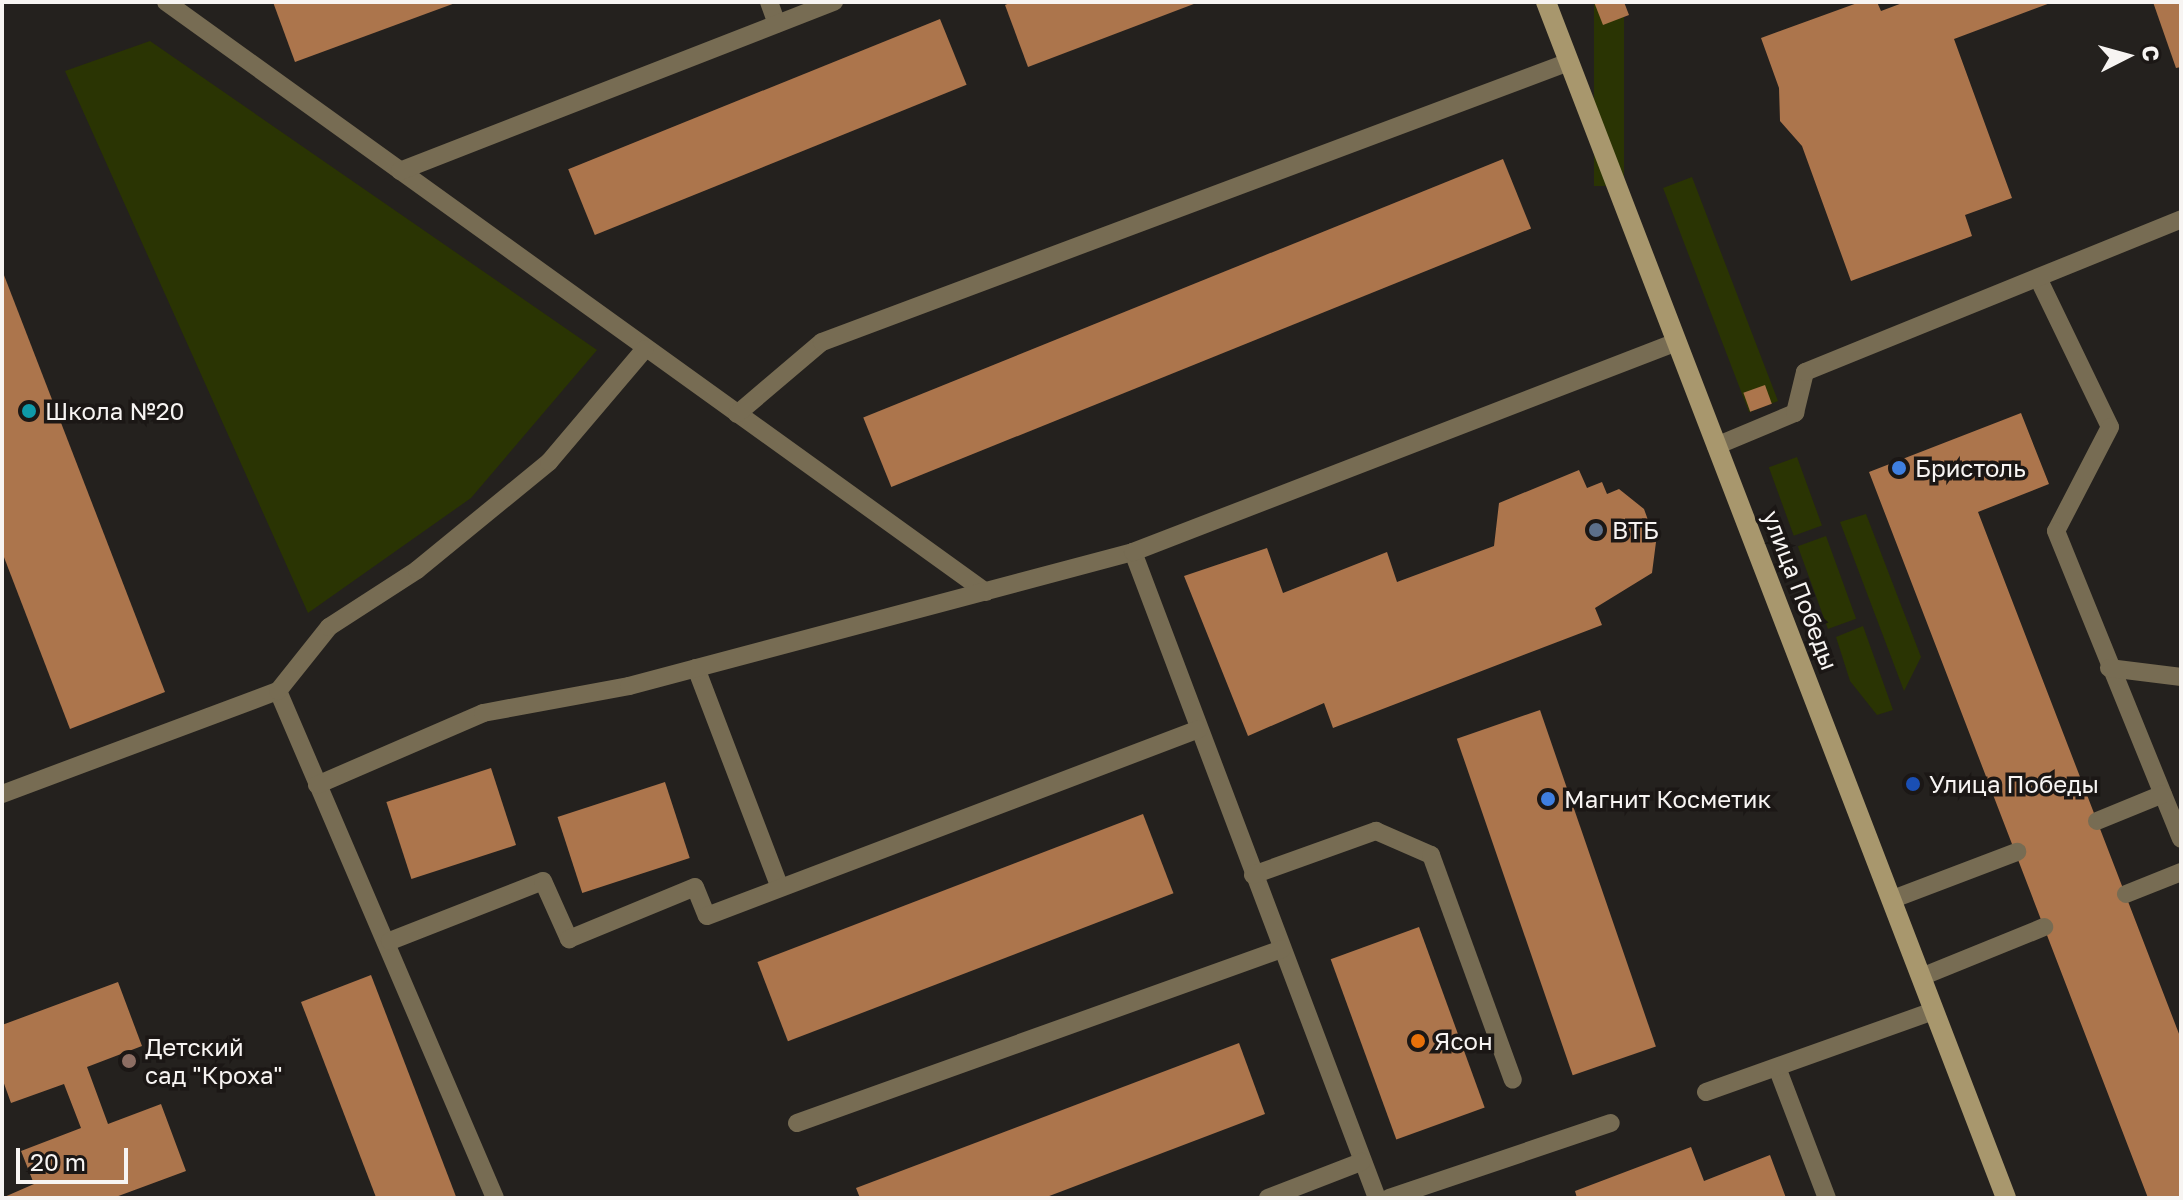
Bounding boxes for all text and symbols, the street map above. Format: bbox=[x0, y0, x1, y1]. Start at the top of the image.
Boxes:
north arrow bbox=[2087, 16, 2167, 96]
text: С bbox=[2137, 44, 2166, 63]
place label: Школа №20 bbox=[45, 397, 184, 425]
marker: Школа №20 bbox=[20, 402, 38, 420]
place label: Бристоль bbox=[1915, 454, 2026, 482]
marker: Бристоль bbox=[1890, 459, 1908, 477]
street label: улица Победы bbox=[1757, 506, 1845, 674]
place label: ВТБ bbox=[1612, 516, 1659, 544]
marker: ВТБ bbox=[1587, 521, 1605, 539]
place label: Улица Победы bbox=[1929, 770, 2099, 798]
marker: Улица Победы bbox=[1904, 775, 1922, 793]
place label: Магнит Косметик bbox=[1564, 785, 1771, 813]
marker: Магнит Косметик bbox=[1539, 790, 1557, 808]
place label: Ясон bbox=[1434, 1027, 1493, 1055]
marker: Ясон bbox=[1409, 1032, 1427, 1050]
place label: Детский сад "Кроха" bbox=[145, 1033, 283, 1089]
marker: Детский сад "Кроха" bbox=[120, 1052, 138, 1070]
scale bar bbox=[20, 1132, 132, 1182]
text: 20 m bbox=[30, 1147, 86, 1176]

